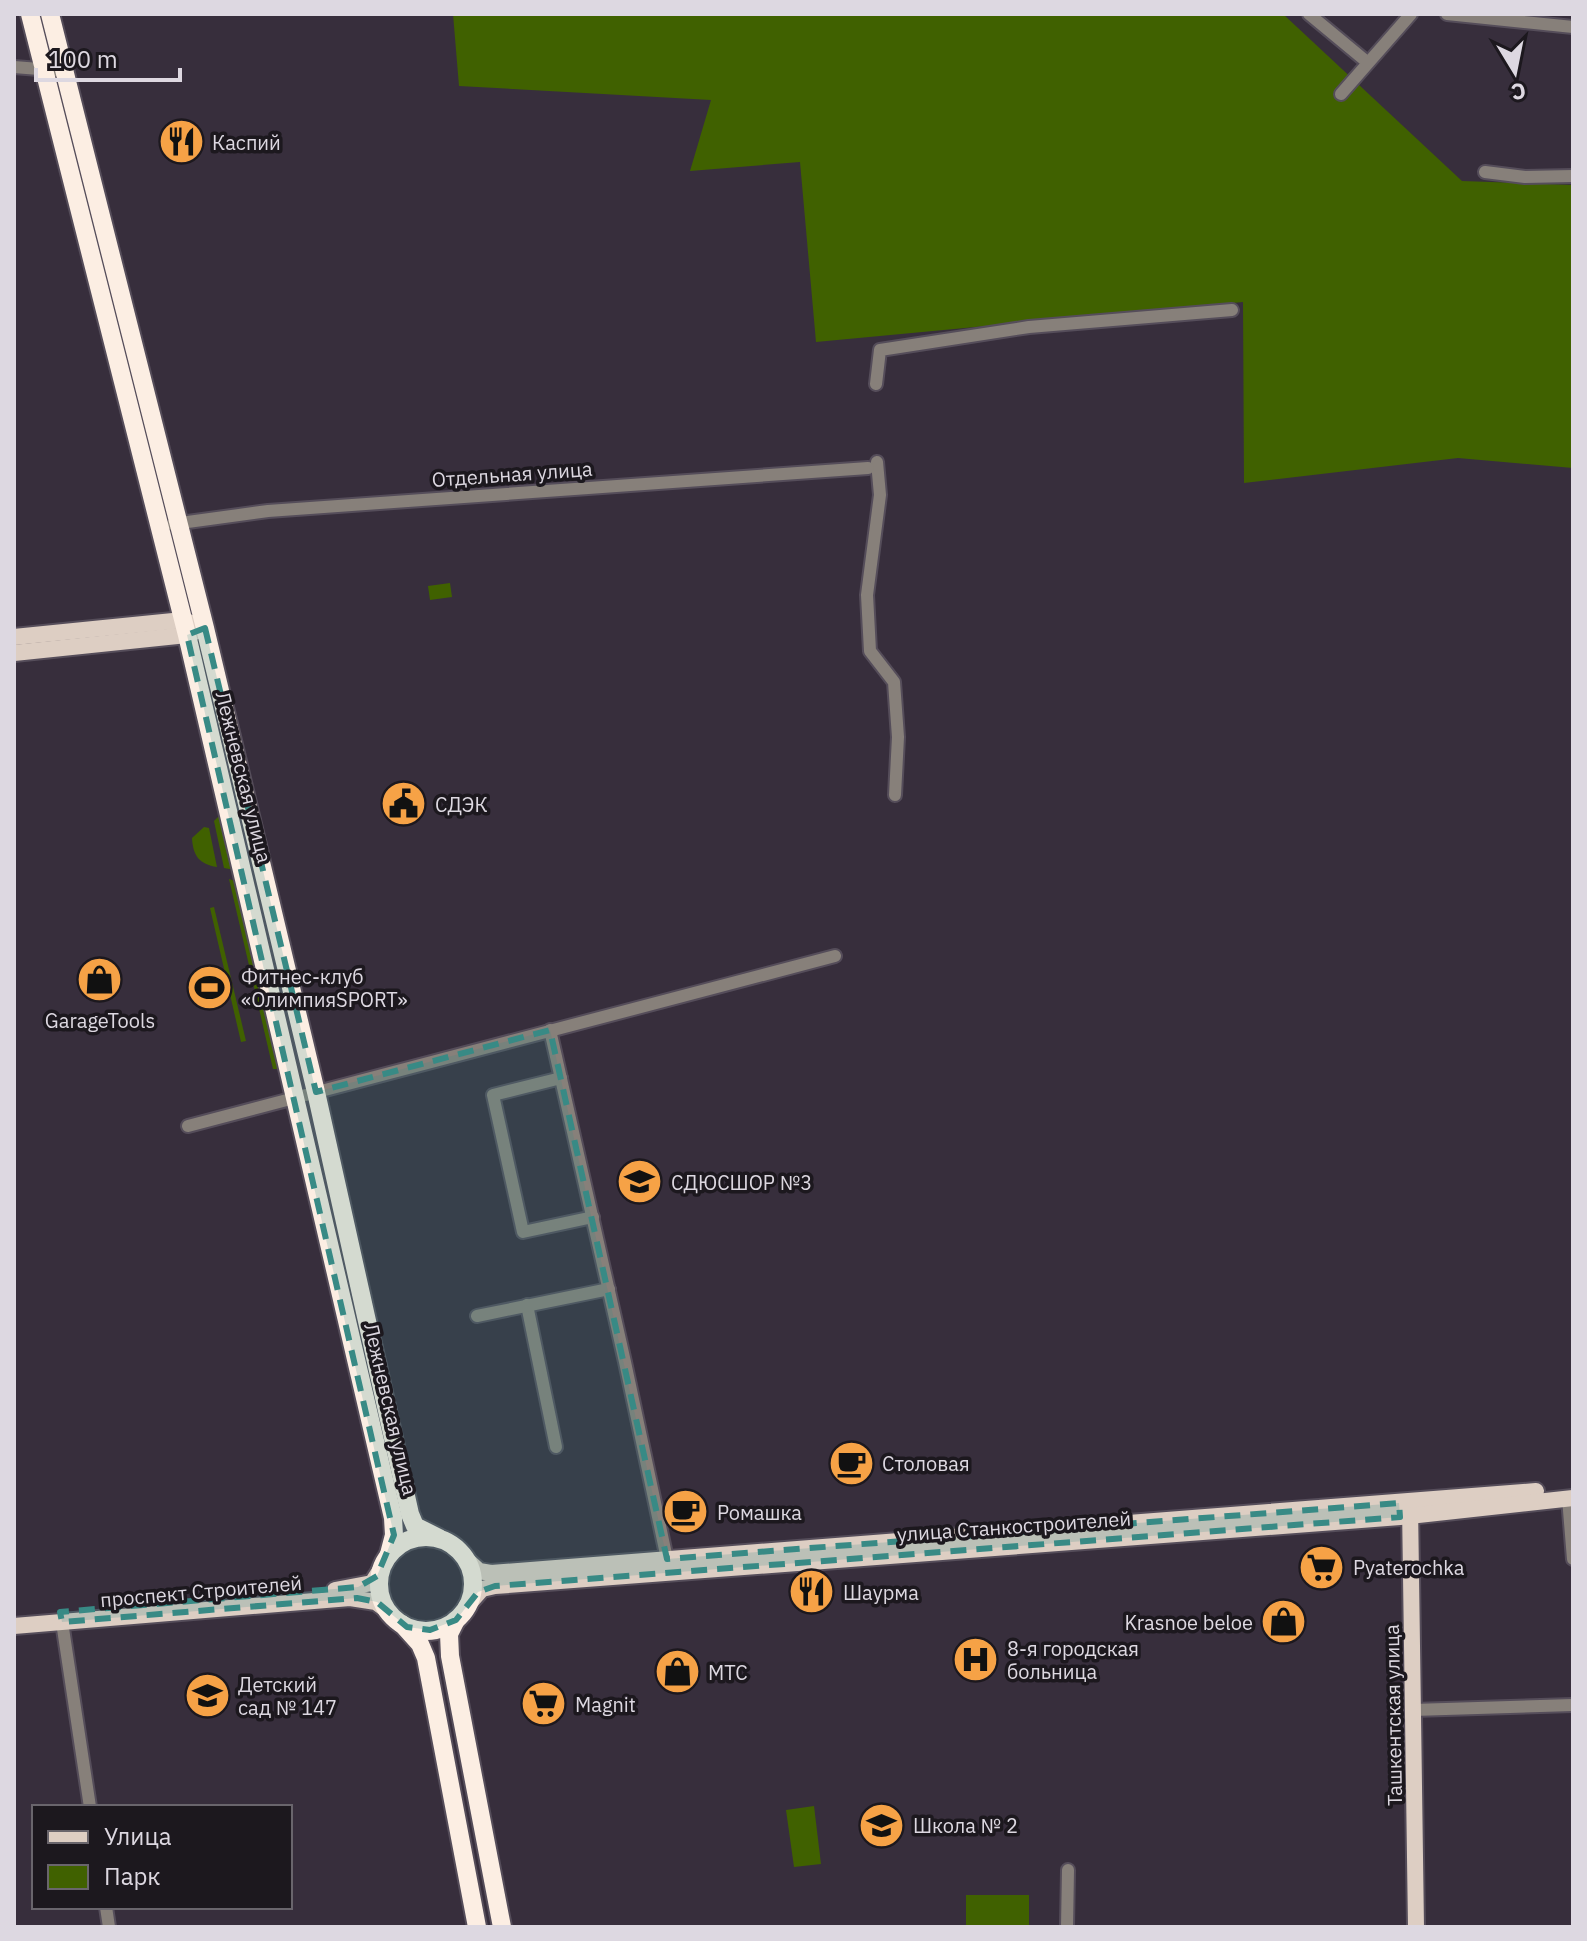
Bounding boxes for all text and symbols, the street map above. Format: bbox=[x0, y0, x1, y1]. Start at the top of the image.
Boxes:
scale bar bbox=[36, 32, 180, 82]
north arrow bbox=[1475, 32, 1555, 112]
text: 100 m bbox=[48, 43, 118, 75]
text: С bbox=[1509, 77, 1528, 108]
restaurant icon: Каспий bbox=[157, 118, 205, 166]
place label: Каспий bbox=[212, 129, 281, 156]
street label: Отдельная улица bbox=[431, 455, 594, 493]
street label: Лежневская улица bbox=[210, 688, 278, 866]
public building icon: СДЭК bbox=[380, 780, 428, 828]
place label: СДЭК bbox=[435, 791, 488, 818]
shop icon: GarageTools bbox=[76, 956, 124, 1004]
place label: Фитнес-клуб «ОлимпияSPORT» bbox=[241, 963, 407, 1013]
sports icon: Фитнес-клуб «ОлимпияSPORT» bbox=[186, 964, 234, 1012]
place label: GarageTools bbox=[45, 1007, 155, 1034]
school or university icon: СДЮСШОР №3 bbox=[616, 1158, 664, 1206]
place label: СДЮСШОР №3 bbox=[671, 1169, 812, 1196]
street label: Лежневская улица bbox=[358, 1320, 424, 1498]
cafe icon: Столовая bbox=[827, 1439, 875, 1487]
place label: Столовая bbox=[882, 1450, 970, 1477]
cafe icon: Ромашка bbox=[662, 1488, 710, 1536]
place label: Ромашка bbox=[717, 1499, 802, 1526]
street label: улица Станкостроителей bbox=[896, 1504, 1132, 1548]
supermarket icon: Pyaterochka bbox=[1298, 1543, 1346, 1591]
place label: Pyaterochka bbox=[1353, 1554, 1465, 1581]
restaurant icon: Шаурма bbox=[788, 1568, 836, 1616]
street label: проспект Строителей bbox=[99, 1569, 303, 1613]
place label: Шаурма bbox=[843, 1579, 919, 1606]
shop icon: Krasnoe beloe bbox=[1260, 1598, 1308, 1646]
place label: Krasnoe beloe bbox=[1124, 1609, 1253, 1636]
street label: Ташкентская улица bbox=[1378, 1624, 1408, 1806]
hospital icon: 8-я городская больница bbox=[952, 1635, 1000, 1683]
place label: 8-я городская больница bbox=[1007, 1635, 1139, 1685]
shop icon: МТС bbox=[653, 1648, 701, 1696]
place label: МТС bbox=[708, 1659, 748, 1686]
place label: Детский сад № 147 bbox=[238, 1671, 337, 1721]
school or university icon: Детский сад № 147 bbox=[183, 1672, 231, 1720]
supermarket icon: Magnit bbox=[520, 1680, 568, 1728]
place label: Magnit bbox=[575, 1691, 636, 1718]
school or university icon: Школа № 2 bbox=[858, 1801, 906, 1849]
legend bbox=[32, 1805, 292, 1909]
place label: Школа № 2 bbox=[913, 1812, 1018, 1839]
text: Улица bbox=[104, 1820, 172, 1852]
text: Парк bbox=[104, 1860, 161, 1892]

